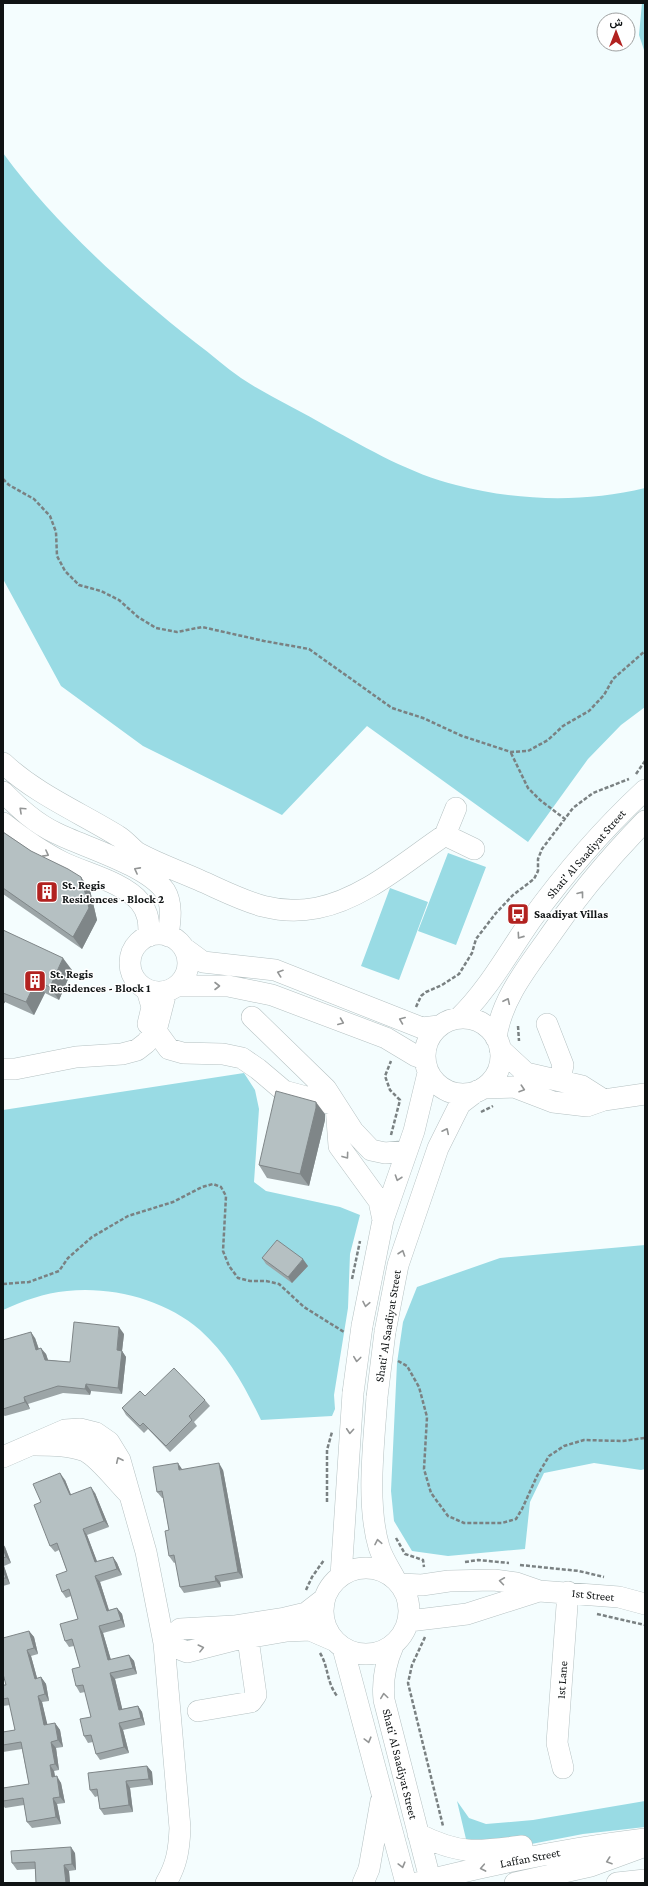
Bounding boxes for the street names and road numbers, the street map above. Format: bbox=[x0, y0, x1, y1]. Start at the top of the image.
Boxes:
street label: Shati' Al Saadiyat Street bbox=[543, 806, 629, 901]
street label: Shati' Al Saadiyat Street bbox=[372, 1268, 404, 1383]
street label: 1st Street bbox=[571, 1586, 616, 1604]
street label: 1st Lane bbox=[554, 1660, 570, 1700]
street label: Shati' Al Saadiyat Street bbox=[379, 1707, 421, 1822]
street label: Laffan Street bbox=[499, 1845, 562, 1871]

